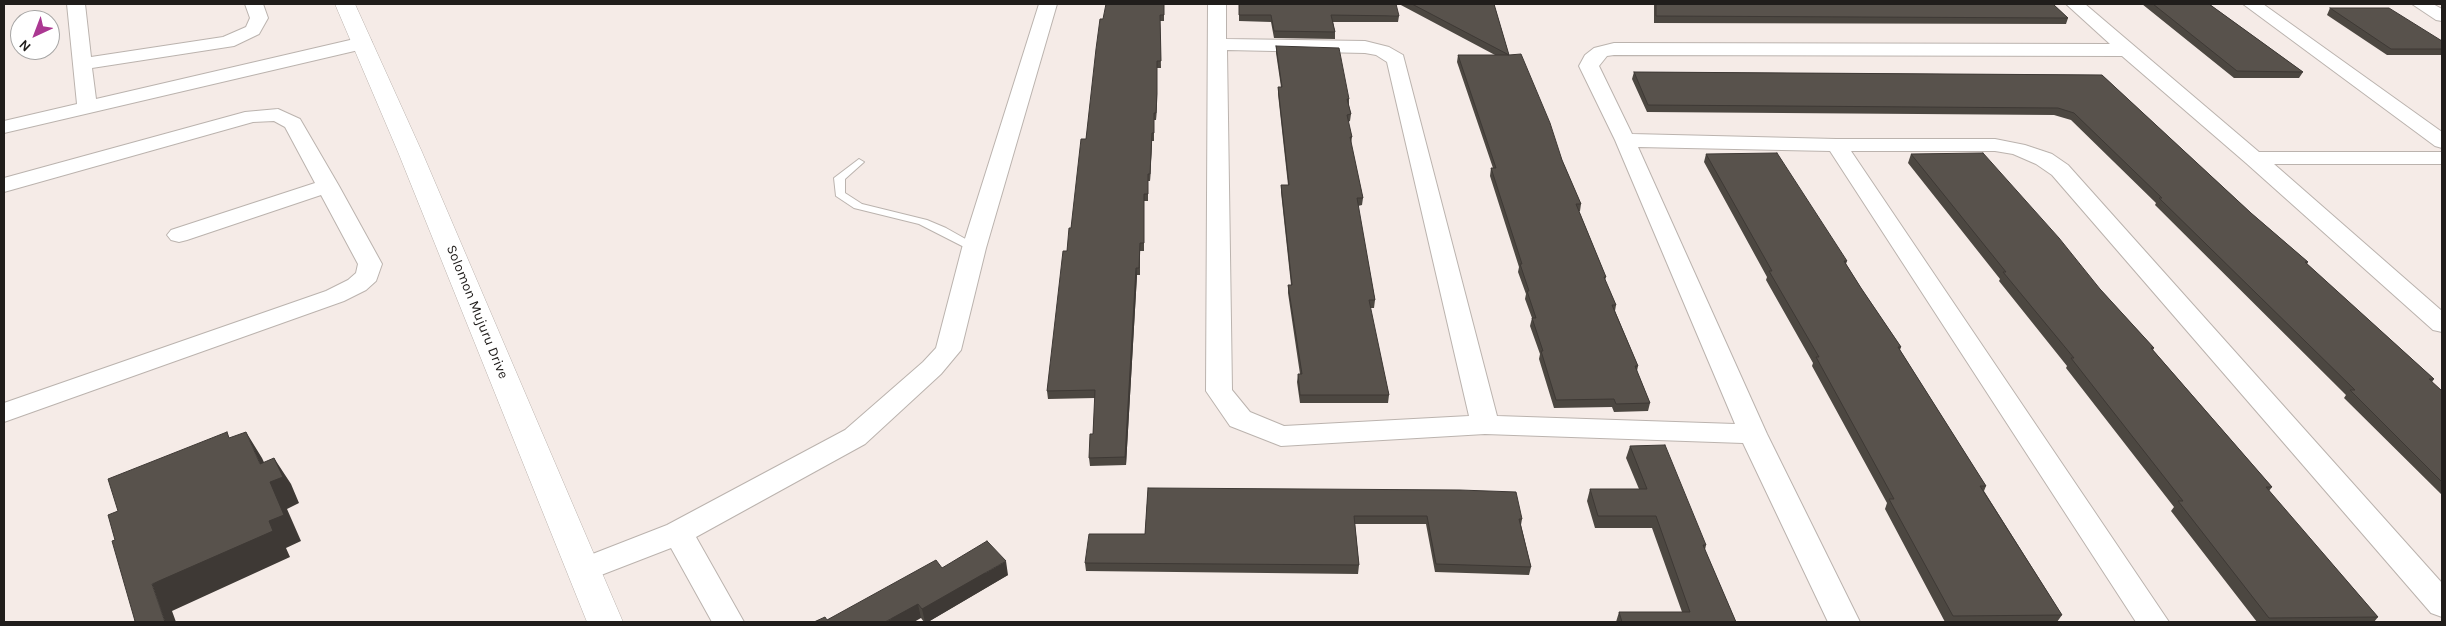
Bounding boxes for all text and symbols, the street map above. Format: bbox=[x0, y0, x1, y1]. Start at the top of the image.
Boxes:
north arrow bbox=[10, 10, 60, 60]
text: N bbox=[16, 36, 35, 55]
street label: Solomon Mujuru Drive bbox=[442, 243, 512, 381]

